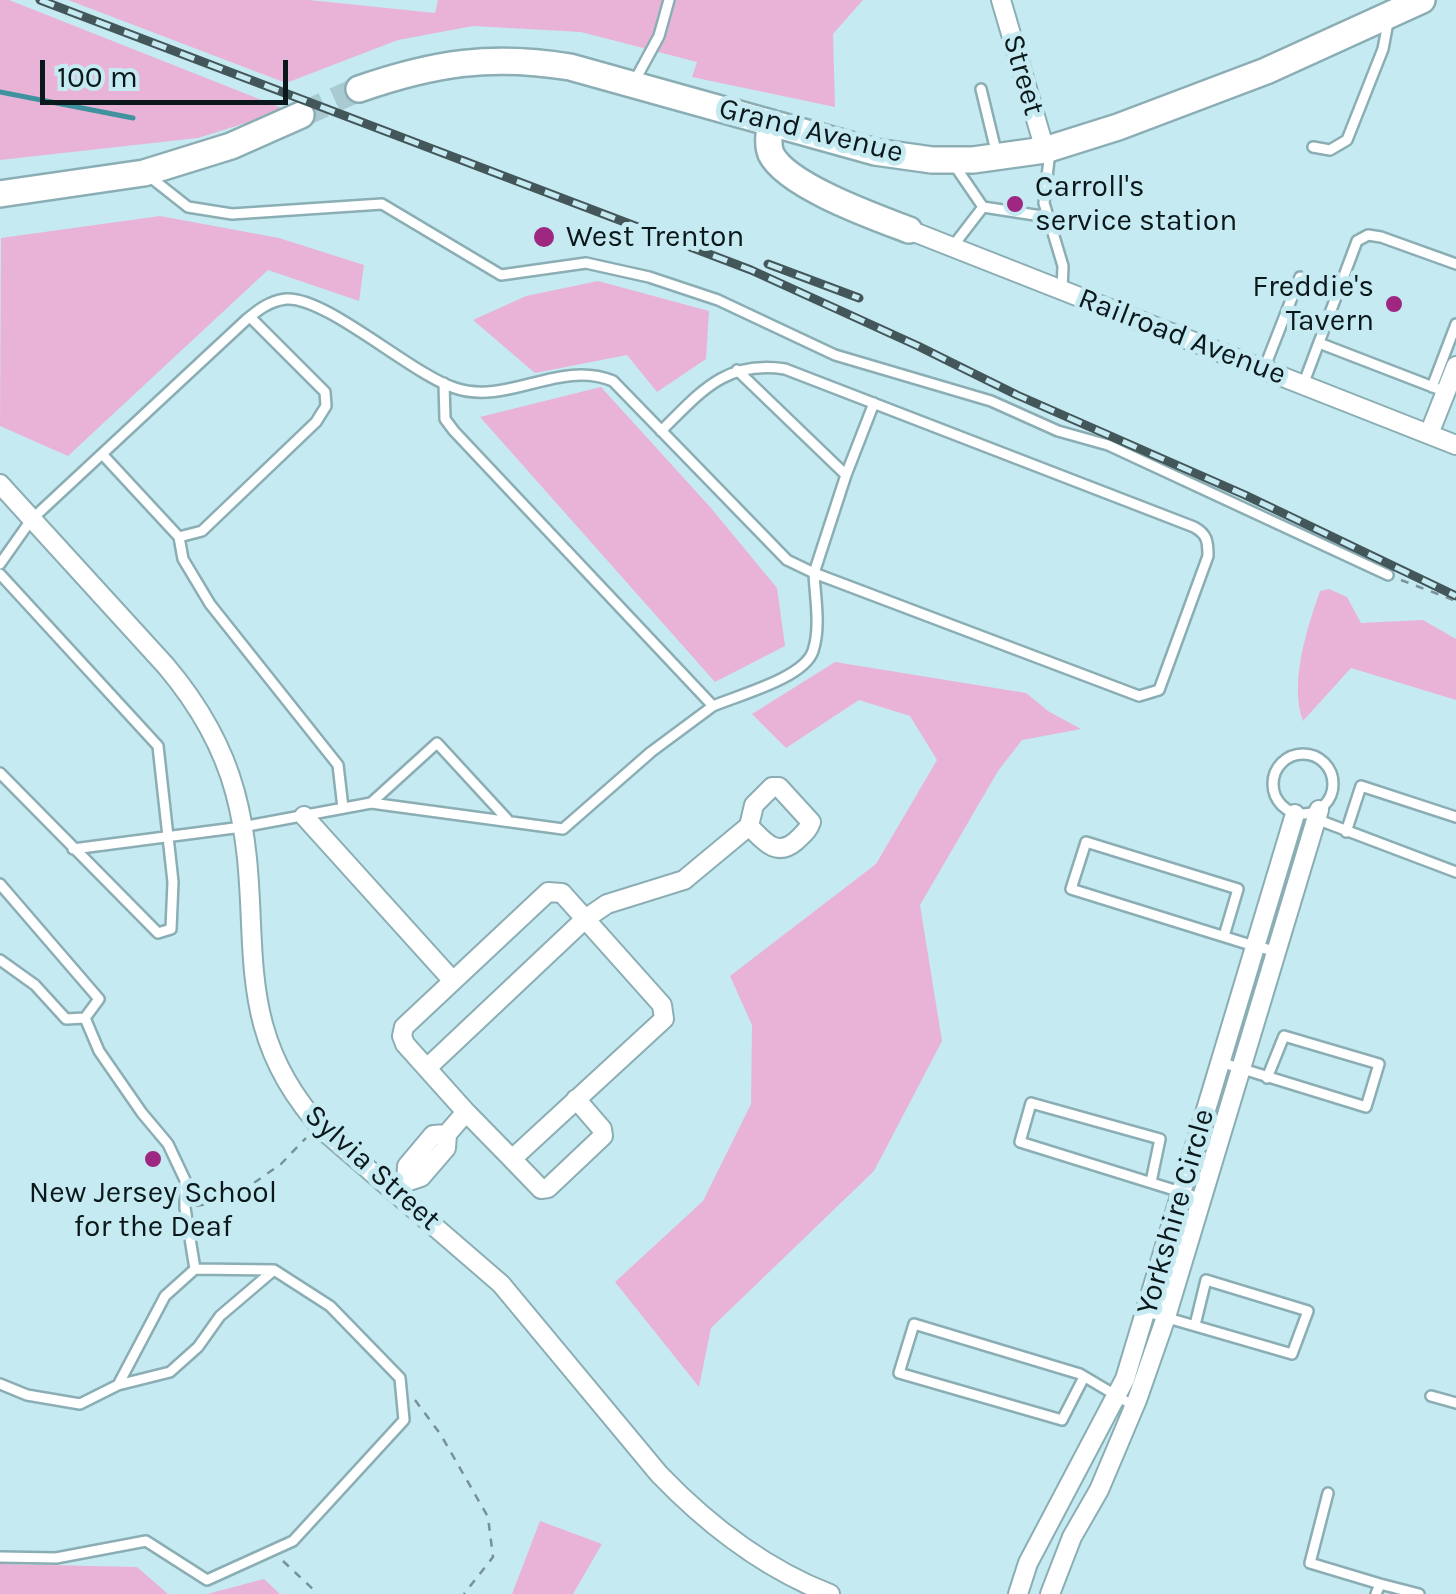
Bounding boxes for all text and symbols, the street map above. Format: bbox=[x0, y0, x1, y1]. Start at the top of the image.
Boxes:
street label: Street bbox=[994, 30, 1052, 120]
scale bar bbox=[45, 40, 292, 102]
text: 100 m bbox=[57, 59, 138, 95]
street label: Grand Avenue bbox=[715, 91, 907, 171]
place label: Carroll's service station bbox=[1035, 169, 1237, 240]
marker: Carroll's service station bbox=[1004, 193, 1026, 215]
place label: West Trenton bbox=[566, 219, 744, 255]
marker: West Trenton bbox=[531, 224, 557, 250]
place label: Freddie's Tavern bbox=[1252, 269, 1374, 340]
street label: Railroad Avenue bbox=[1073, 281, 1291, 393]
marker: Freddie's Tavern bbox=[1383, 293, 1405, 315]
street label: Sylvia Street bbox=[297, 1098, 447, 1238]
street label: Yorkshire Circle bbox=[1129, 1105, 1223, 1319]
marker: New Jersey School for the Deaf bbox=[142, 1148, 164, 1170]
place label: New Jersey School for the Deaf bbox=[29, 1175, 277, 1246]

